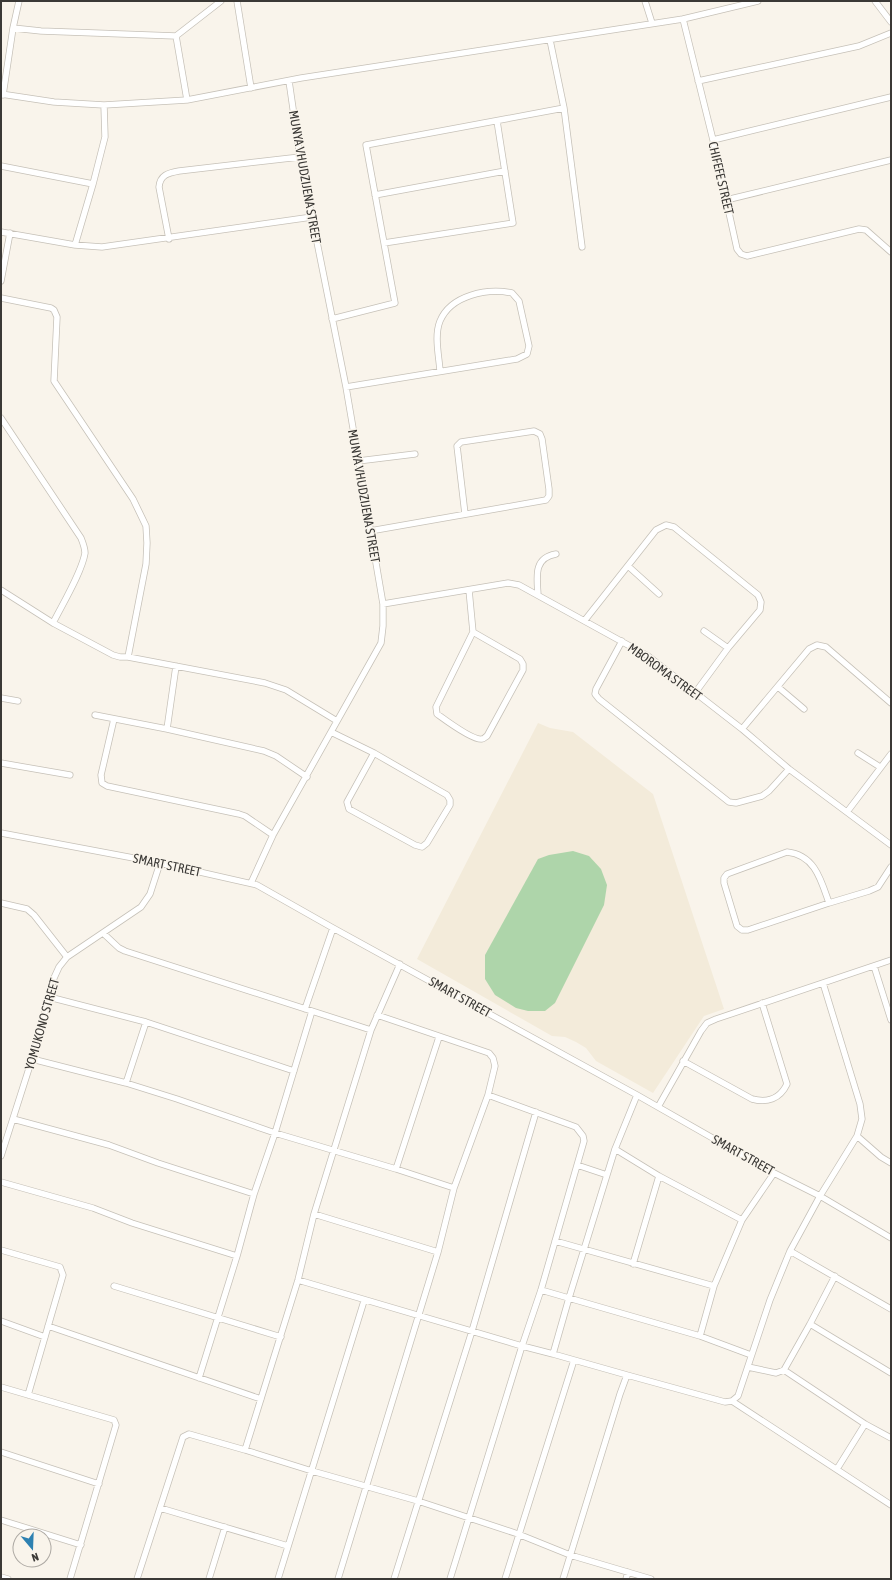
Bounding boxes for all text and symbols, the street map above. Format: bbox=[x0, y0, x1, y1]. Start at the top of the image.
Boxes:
street label: MUNYA VHUDZIJENA STREET bbox=[286, 109, 324, 245]
street label: CHIFEFE STREET bbox=[705, 140, 737, 216]
street label: MUNYA VHUDZIJENA STREET bbox=[345, 428, 383, 564]
street label: MBOROMA STREET bbox=[625, 640, 705, 704]
street label: SMART STREET bbox=[132, 850, 203, 880]
street label: SMART STREET bbox=[426, 974, 494, 1020]
street label: YOMUKONO STREET bbox=[22, 976, 62, 1071]
street label: SMART STREET bbox=[709, 1132, 777, 1178]
north arrow bbox=[12, 1528, 52, 1568]
text: N bbox=[30, 1551, 40, 1564]

